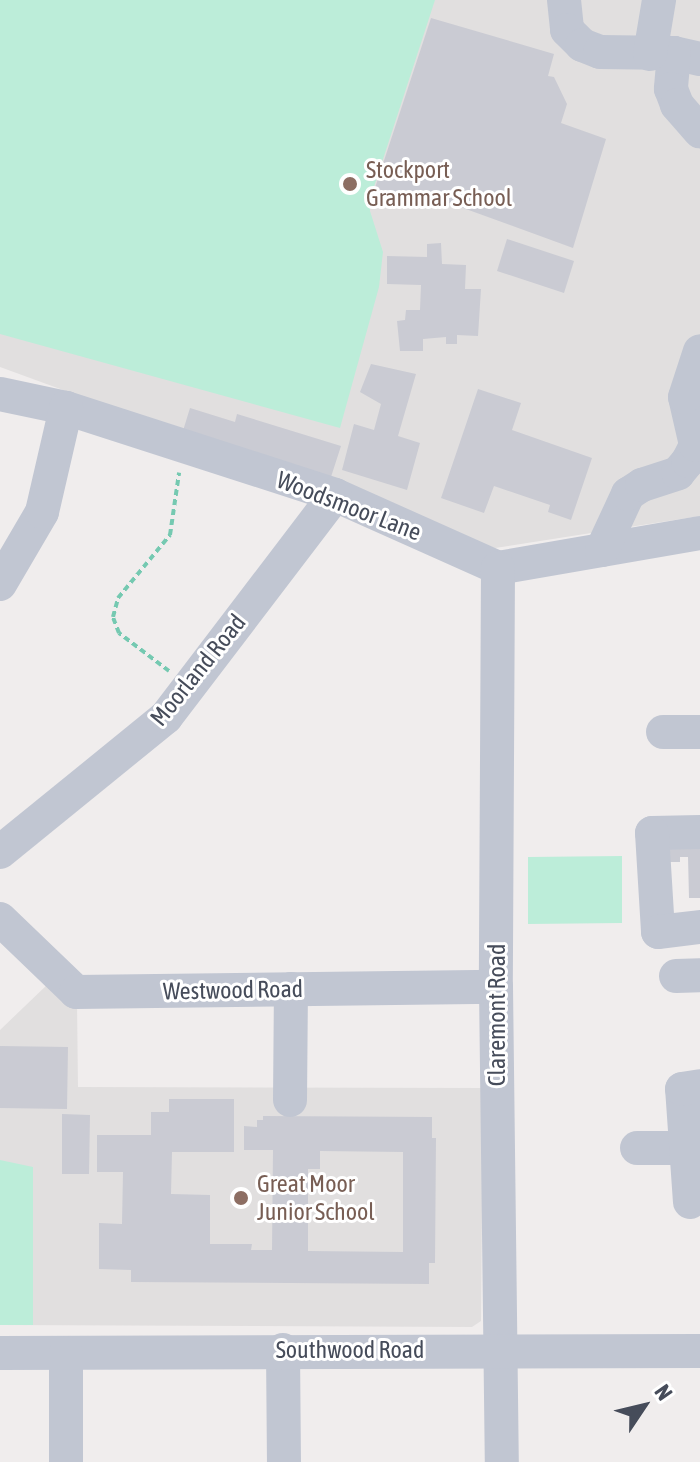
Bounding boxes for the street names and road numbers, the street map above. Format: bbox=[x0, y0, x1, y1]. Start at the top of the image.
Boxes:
street label: Woodsmoor Lane bbox=[273, 465, 425, 547]
street label: Moorland Road bbox=[144, 608, 252, 732]
street label: Claremont Road bbox=[483, 944, 511, 1086]
street label: Westwood Road bbox=[163, 974, 303, 1006]
street label: Southwood Road bbox=[276, 1336, 424, 1364]

